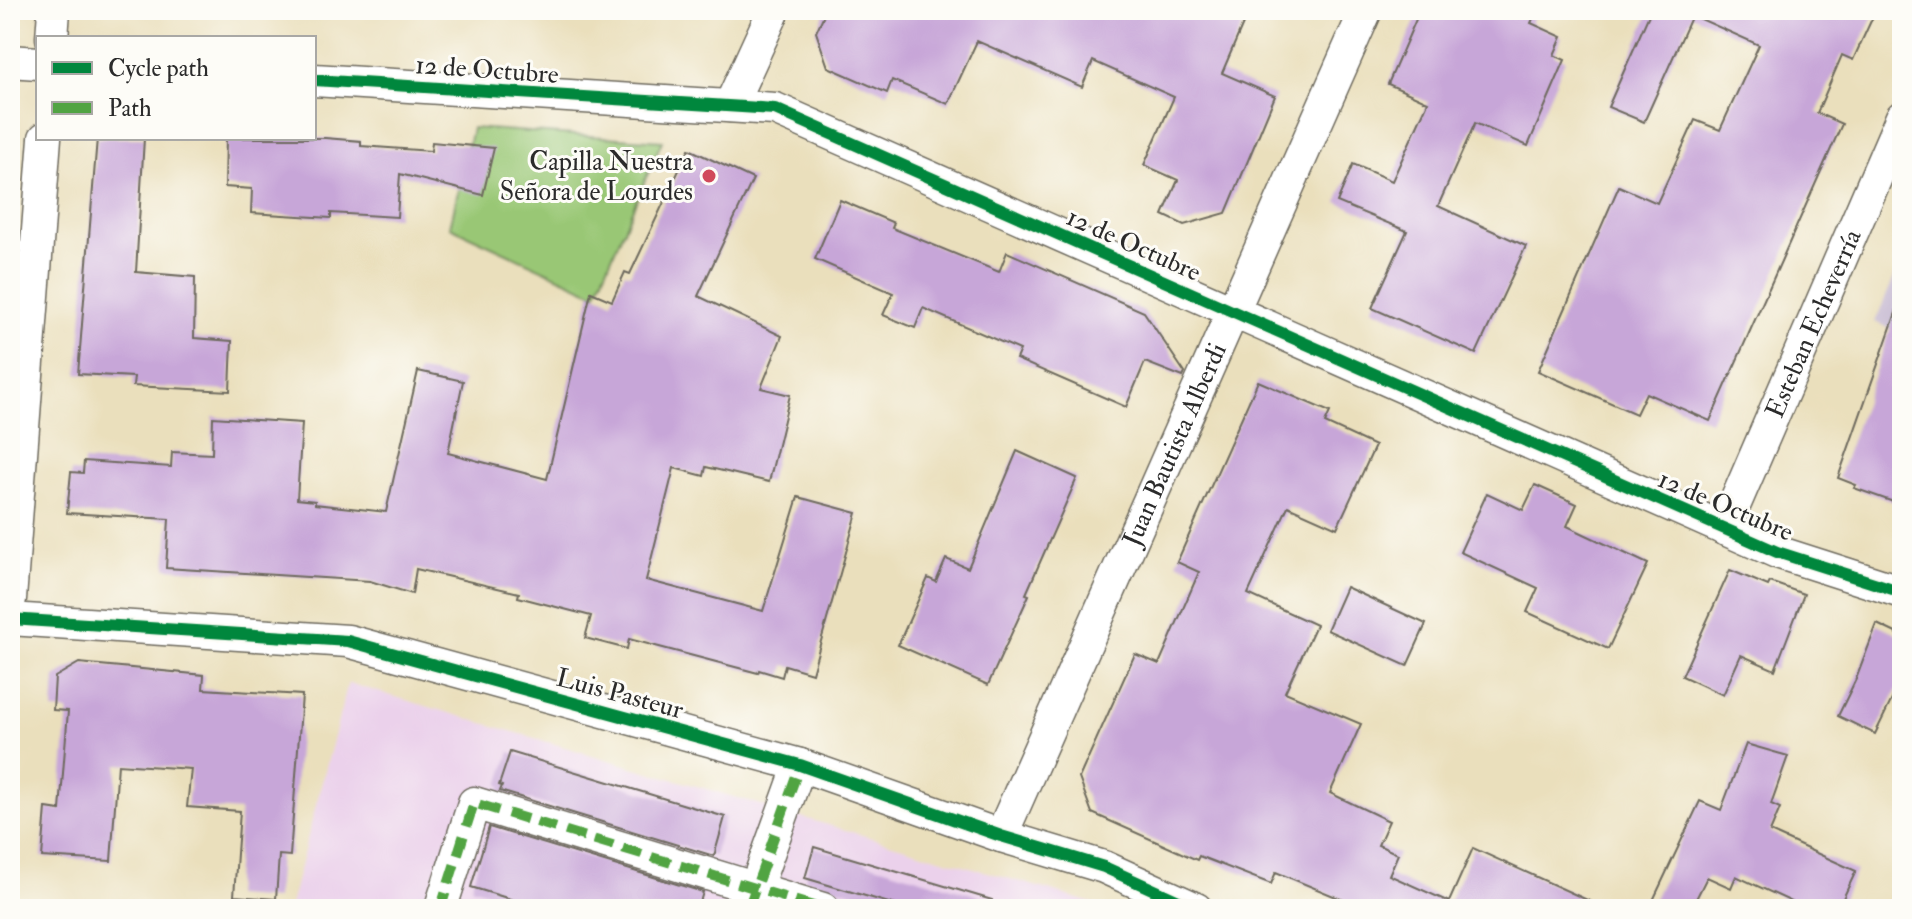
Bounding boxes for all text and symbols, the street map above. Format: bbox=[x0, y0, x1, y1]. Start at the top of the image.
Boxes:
legend bbox=[36, 36, 316, 140]
street label: 12 de Octubre bbox=[414, 49, 560, 91]
text: Cycle path bbox=[108, 53, 209, 84]
text: Path bbox=[108, 93, 152, 124]
place label: Capilla Nuestra Señora de Lourdes bbox=[500, 146, 693, 208]
marker: Capilla Nuestra Señora de Lourdes bbox=[700, 167, 718, 185]
street label: 12 de Octubre bbox=[1061, 201, 1206, 289]
street label: Esteban Echeverría bbox=[1759, 224, 1869, 423]
street label: Juan Bautista Alberdi bbox=[1116, 338, 1234, 553]
street label: 12 de Octubre bbox=[1653, 463, 1798, 549]
street label: Luis Pasteur bbox=[553, 662, 687, 726]

